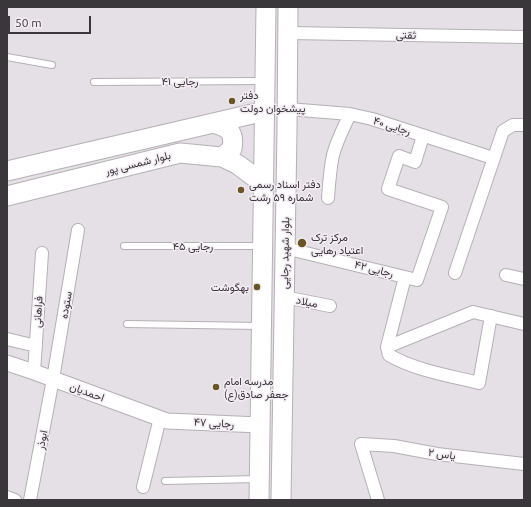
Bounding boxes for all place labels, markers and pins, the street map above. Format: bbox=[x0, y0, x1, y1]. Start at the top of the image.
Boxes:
place label: دفتر پیشخوان دولت bbox=[240, 88, 306, 114]
marker: دفتر پیشخوان دولت bbox=[227, 96, 237, 106]
place label: دفتر اسناد رسمی شماره ۵۹ رشت bbox=[249, 177, 321, 203]
marker: دفتر اسناد رسمی شماره ۵۹ رشت bbox=[236, 185, 246, 195]
place label: مرکز ترک اعتیاد رهایی bbox=[311, 230, 363, 256]
marker: مرکز ترک اعتیاد رهایی bbox=[296, 237, 308, 249]
place label: بهگوشت bbox=[211, 280, 249, 294]
marker: بهگوشت bbox=[252, 282, 262, 292]
place label: مدرسه امام جعفر صادق(ع) bbox=[224, 374, 289, 400]
marker: مدرسه امام جعفر صادق(ع) bbox=[211, 382, 221, 392]

